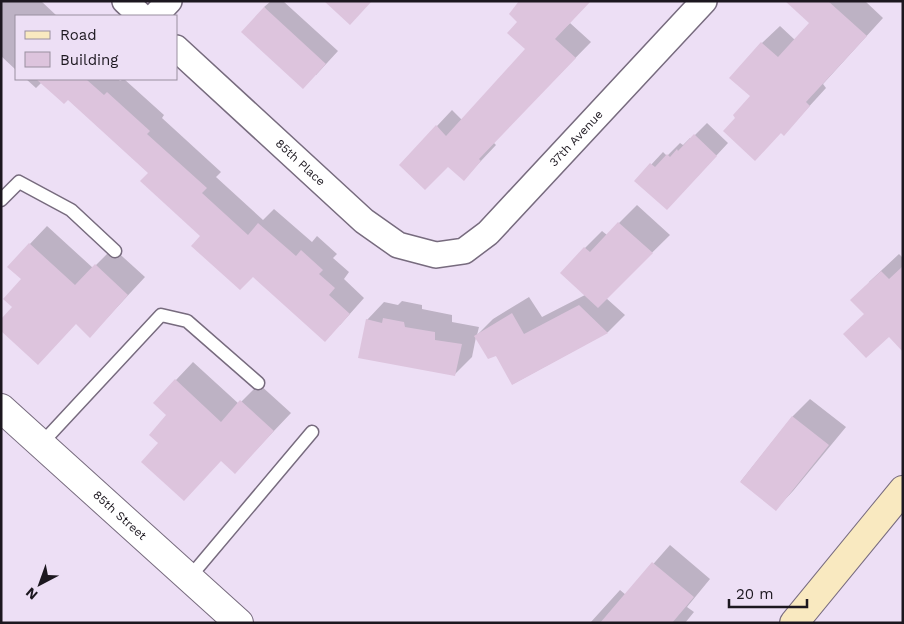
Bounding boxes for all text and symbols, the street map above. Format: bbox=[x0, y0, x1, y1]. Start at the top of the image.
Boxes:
legend bbox=[15, 15, 178, 80]
text: Road bbox=[60, 26, 97, 44]
text: Building bbox=[60, 51, 118, 69]
street label: 37th Avenue bbox=[547, 107, 606, 169]
street label: 85th Place bbox=[273, 136, 328, 189]
street label: 85th Street bbox=[90, 488, 149, 543]
north arrow bbox=[15, 559, 65, 609]
scale bar bbox=[729, 576, 806, 608]
text: N bbox=[22, 584, 41, 603]
text: 20 m bbox=[736, 585, 774, 603]

